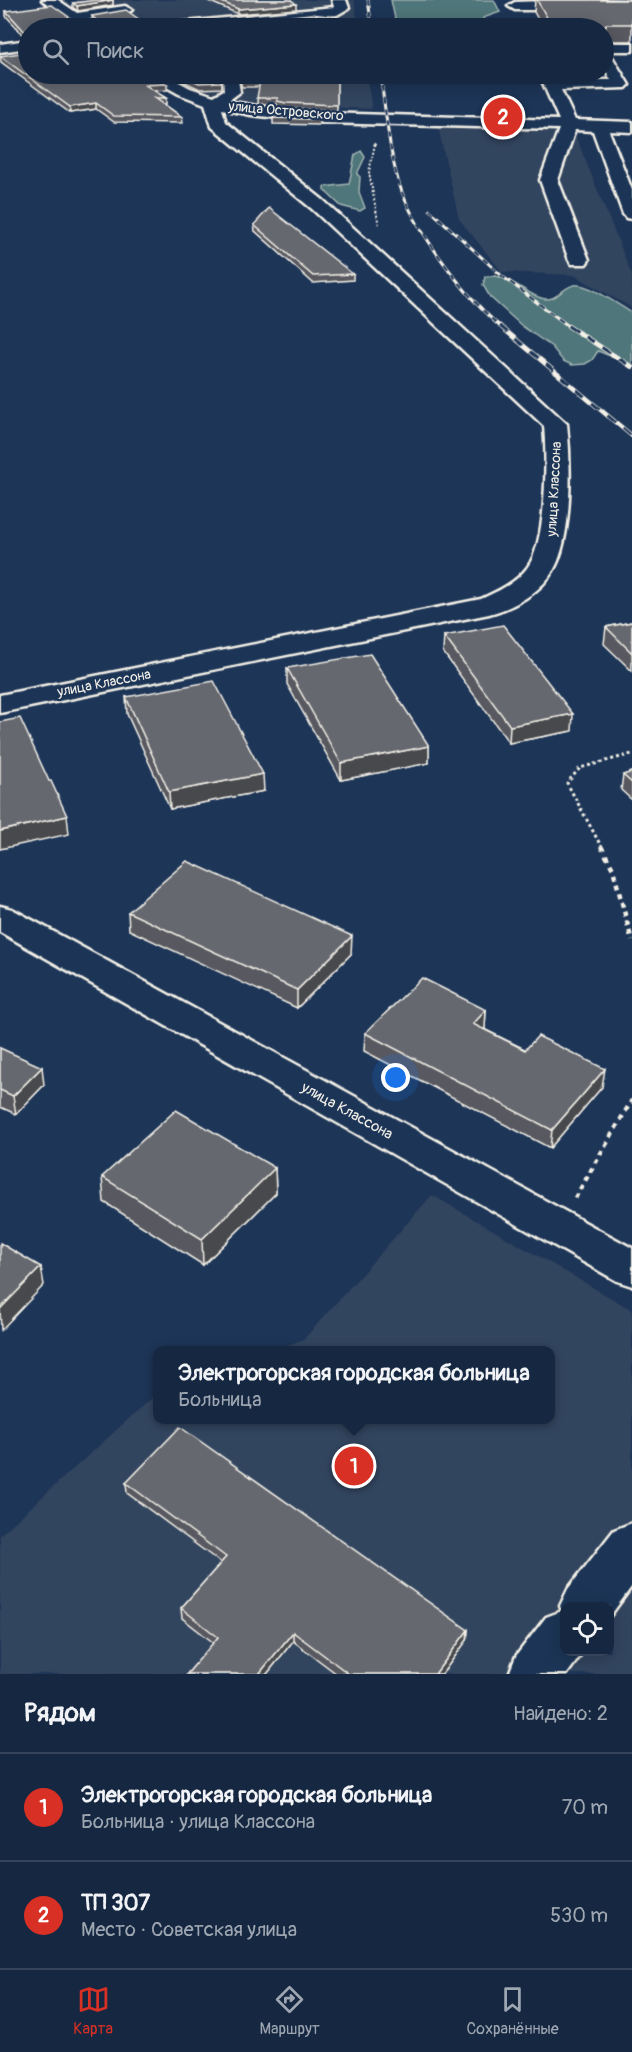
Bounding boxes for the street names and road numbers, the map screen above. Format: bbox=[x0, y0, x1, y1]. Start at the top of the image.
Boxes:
street label: улица Островского bbox=[227, 97, 345, 125]
street label: улица Классона bbox=[543, 441, 565, 538]
street label: улица Классона bbox=[55, 666, 152, 701]
street label: улица Классона bbox=[297, 1078, 396, 1144]

